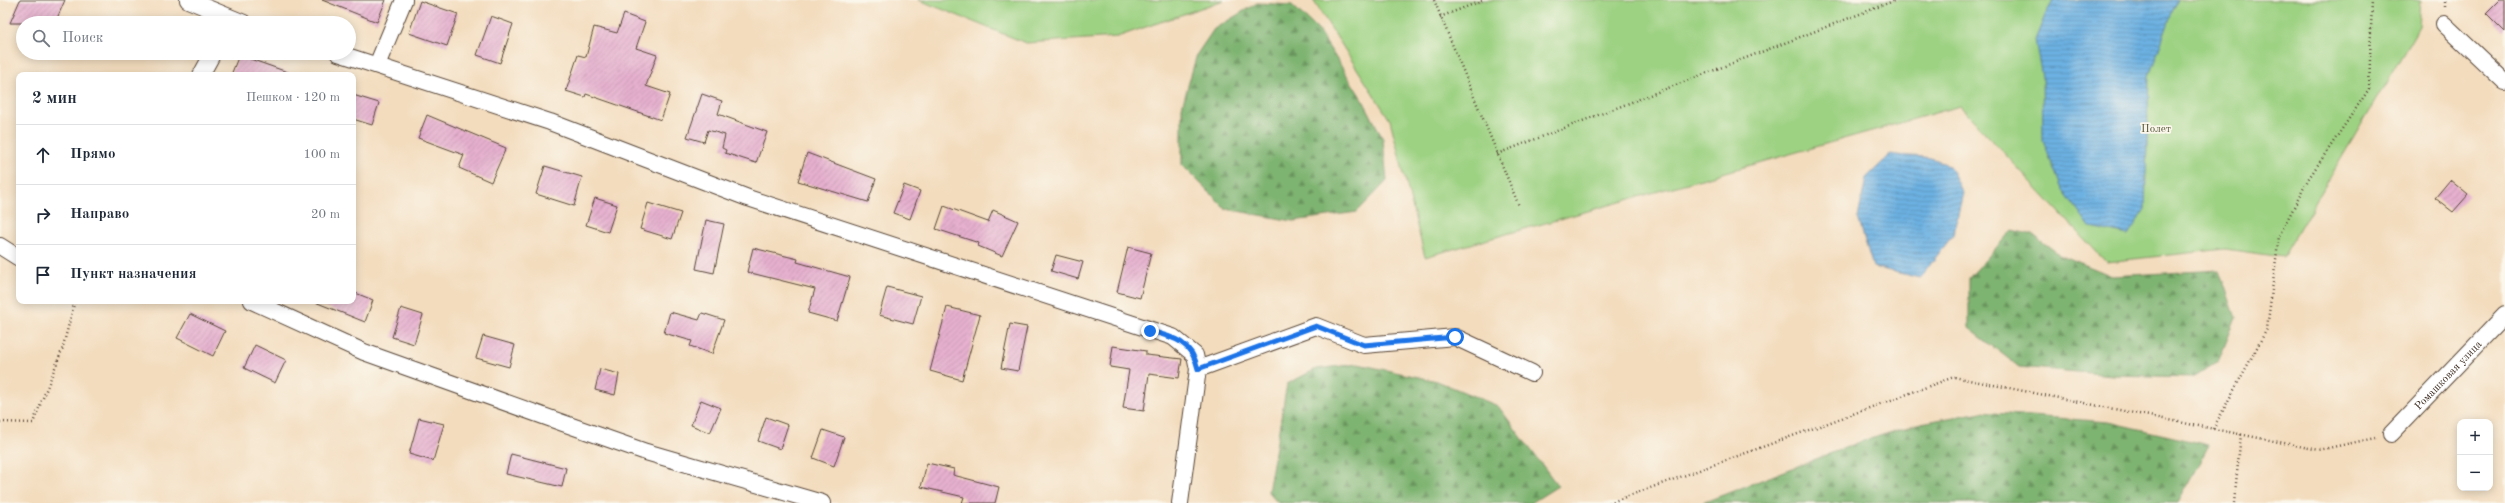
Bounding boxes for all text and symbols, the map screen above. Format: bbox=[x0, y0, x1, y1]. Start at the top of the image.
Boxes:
search box bbox=[16, 16, 356, 60]
icon: search bbox=[30, 27, 52, 49]
text: Поиск bbox=[62, 31, 103, 46]
text: 2 мин bbox=[32, 90, 77, 107]
text: Пешком · 120 m bbox=[246, 91, 340, 104]
park label: Полет bbox=[2141, 124, 2171, 135]
icon: ahead bbox=[32, 144, 54, 166]
text: Прямо bbox=[70, 147, 116, 162]
text: 100 m bbox=[303, 148, 340, 161]
icon: right bbox=[32, 204, 54, 226]
text: Направо bbox=[70, 207, 129, 222]
text: 20 m bbox=[311, 208, 340, 221]
icon: arrive bbox=[32, 264, 54, 286]
text: Пункт назначения bbox=[70, 267, 197, 282]
route end bbox=[1141, 322, 1159, 340]
route start bbox=[1446, 328, 1464, 346]
street label: Ромашковая улица bbox=[2413, 339, 2485, 413]
map controls bbox=[2457, 419, 2493, 491]
button: + bbox=[2457, 419, 2493, 455]
button: − bbox=[2457, 455, 2493, 491]

